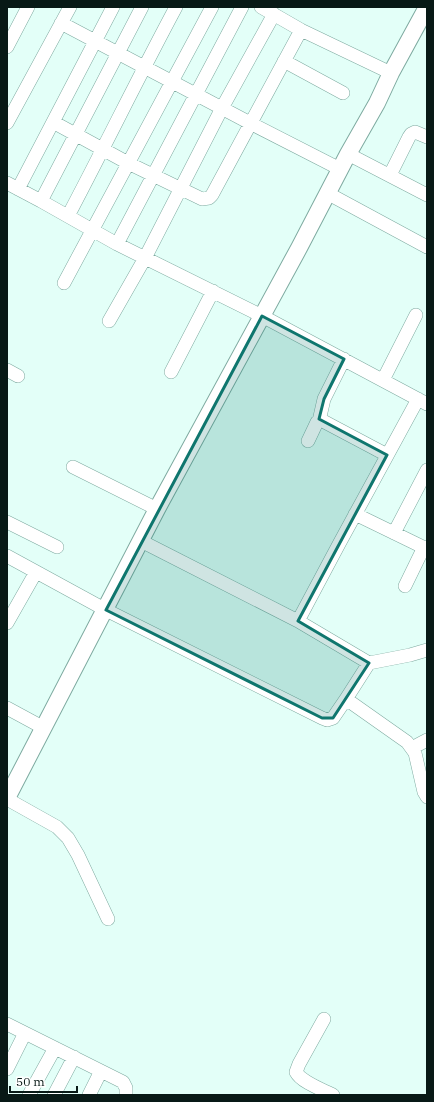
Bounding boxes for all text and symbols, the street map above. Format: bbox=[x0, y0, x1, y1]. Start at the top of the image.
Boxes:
scale bar bbox=[10, 1068, 77, 1094]
text: 50 m bbox=[16, 1074, 45, 1089]

